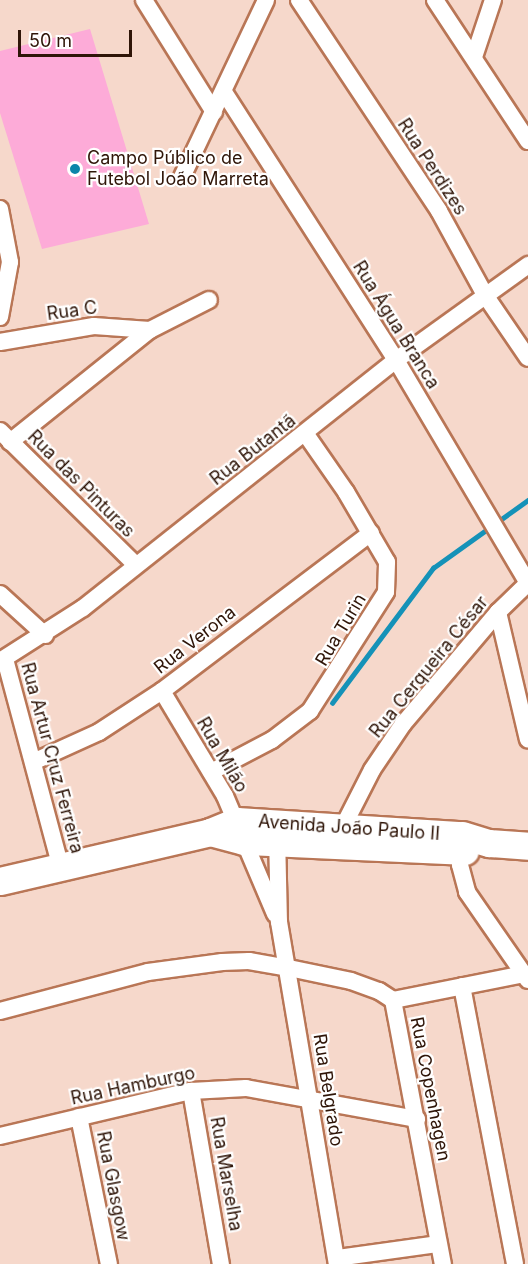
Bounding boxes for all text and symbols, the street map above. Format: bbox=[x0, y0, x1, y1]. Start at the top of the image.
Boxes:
scale bar bbox=[21, 18, 135, 56]
text: 50 m bbox=[29, 30, 72, 51]
street label: Rua Perdizes bbox=[393, 115, 471, 219]
place label: Campo Público de Futebol João Marreta bbox=[87, 148, 269, 190]
marker: Campo Público de Futebol João Marreta bbox=[68, 162, 82, 176]
street label: Rua Água Branca bbox=[348, 257, 444, 393]
street label: Rua C bbox=[45, 297, 99, 325]
street label: Rua Butantã bbox=[206, 410, 300, 490]
street label: Rua das Pinturas bbox=[23, 426, 139, 542]
street label: Rua Turin bbox=[311, 590, 371, 670]
street label: Rua Cerqueira César bbox=[365, 592, 493, 742]
street label: Rua Verona bbox=[150, 602, 240, 678]
street label: Rua Artur Cruz Ferreira bbox=[16, 660, 88, 856]
street label: Rua Milão bbox=[192, 714, 252, 796]
street label: Avenida João Paulo II bbox=[257, 811, 441, 845]
street label: Rua Copenhagen bbox=[405, 1015, 455, 1163]
street label: Rua Belgrado bbox=[308, 1032, 348, 1148]
street label: Rua Hamburgo bbox=[69, 1062, 197, 1110]
street label: Rua Marselha bbox=[205, 1115, 247, 1233]
street label: Rua Glasgow bbox=[92, 1129, 134, 1243]

